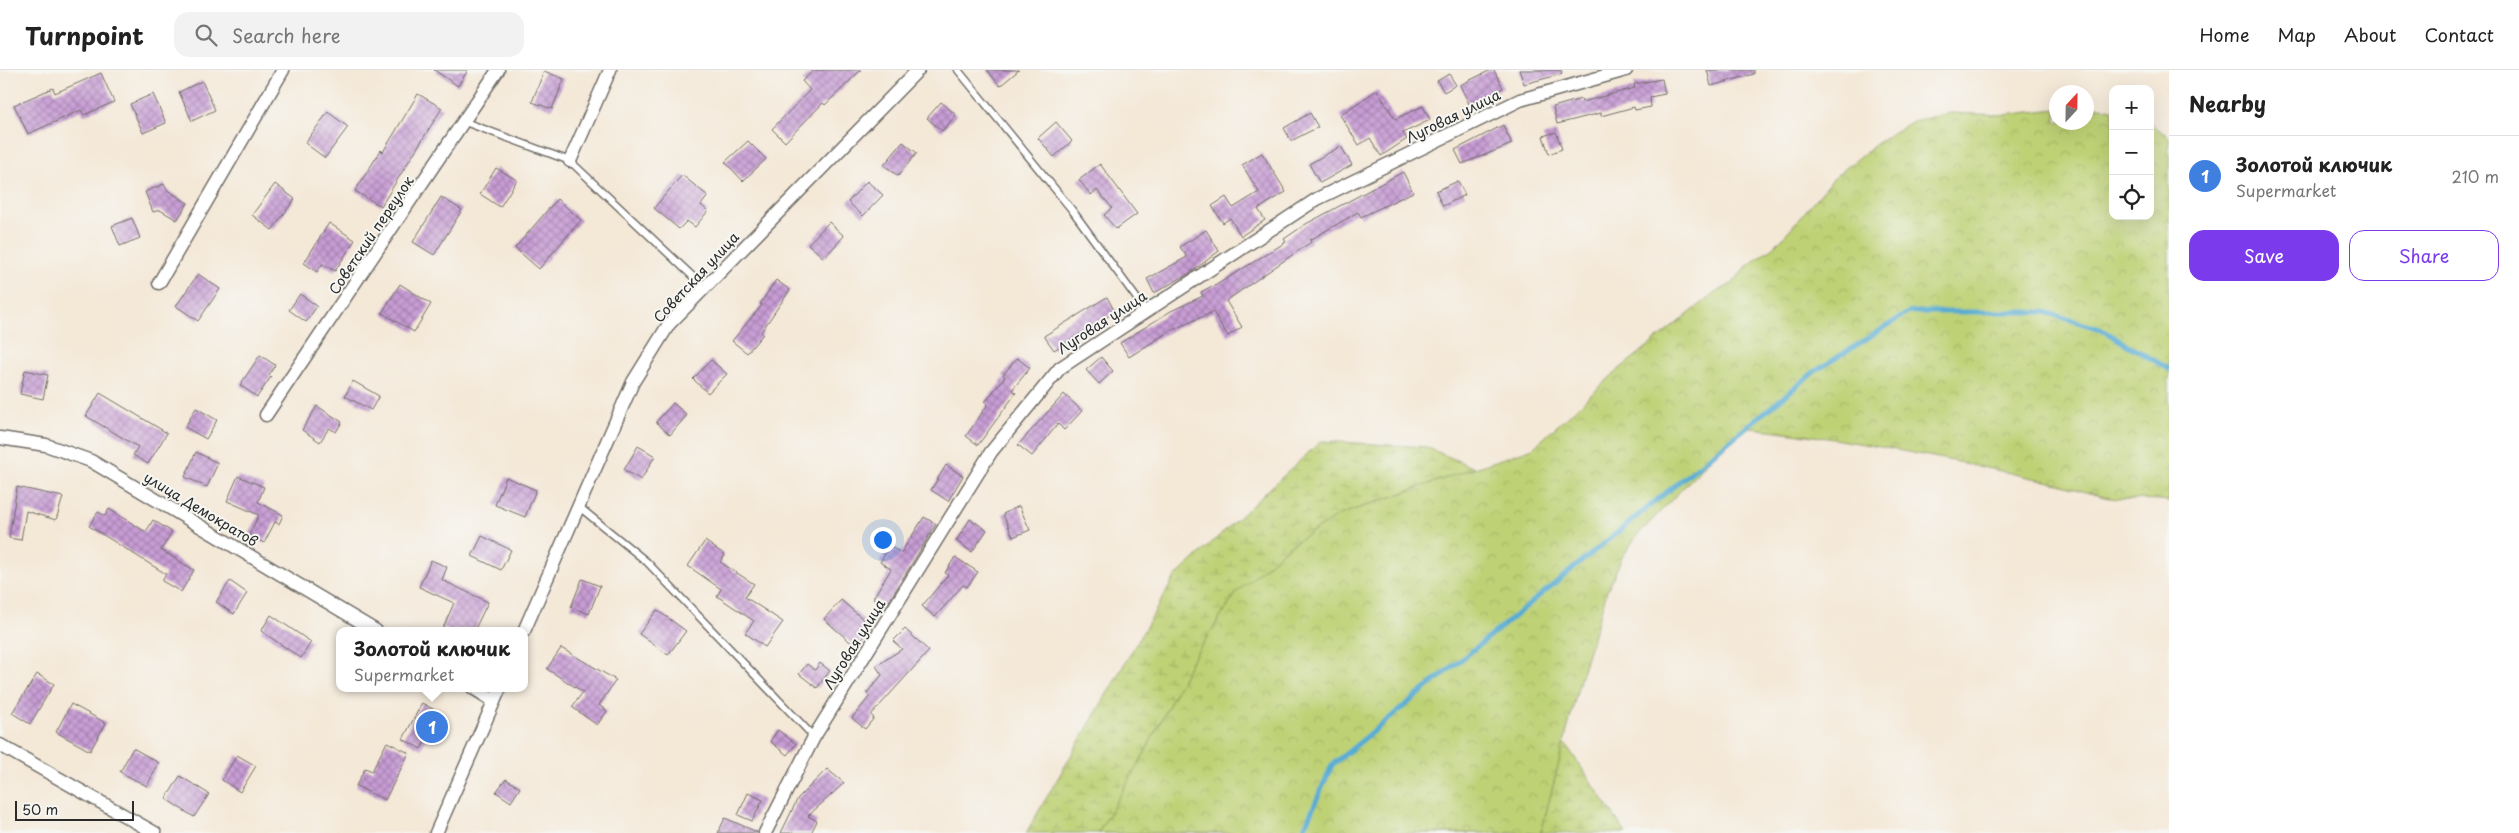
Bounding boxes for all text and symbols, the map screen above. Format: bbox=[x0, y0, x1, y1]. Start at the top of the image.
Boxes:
search box bbox=[174, 12, 524, 57]
text: Turnpoint bbox=[25, 17, 144, 53]
icon: search bbox=[192, 21, 220, 49]
text: Search here bbox=[232, 21, 341, 49]
text: Home bbox=[2199, 21, 2249, 48]
text: Map bbox=[2277, 21, 2316, 48]
text: About bbox=[2344, 21, 2396, 48]
text: Contact bbox=[2424, 21, 2494, 48]
street label: Луговая улица bbox=[1402, 84, 1504, 148]
north arrow bbox=[2049, 85, 2094, 130]
map controls bbox=[2109, 85, 2154, 220]
button: + bbox=[2109, 85, 2154, 130]
text: Nearby bbox=[2189, 87, 2266, 119]
button: − bbox=[2109, 130, 2154, 175]
text: Золотой ключик bbox=[2236, 150, 2392, 178]
text: 1 bbox=[2201, 164, 2209, 188]
text: 210 m bbox=[2451, 164, 2499, 188]
street label: Советский переулок bbox=[323, 171, 419, 299]
button: locate bbox=[2109, 175, 2154, 220]
text: Supermarket bbox=[2236, 178, 2336, 202]
street label: Советская улица bbox=[648, 227, 744, 327]
button: Save bbox=[2189, 230, 2339, 281]
button: Share bbox=[2349, 230, 2499, 281]
street label: Луговая улица bbox=[1053, 285, 1151, 359]
street label: улица Демократов bbox=[140, 467, 262, 551]
your location bbox=[870, 527, 896, 553]
street label: Луговая улица bbox=[818, 595, 890, 693]
popup bbox=[336, 627, 528, 692]
text: Золотой ключик bbox=[354, 634, 510, 662]
text: Supermarket bbox=[354, 662, 454, 686]
pin: 1 bbox=[416, 708, 448, 746]
scale bar bbox=[15, 798, 134, 821]
text: 50 m bbox=[22, 799, 58, 820]

